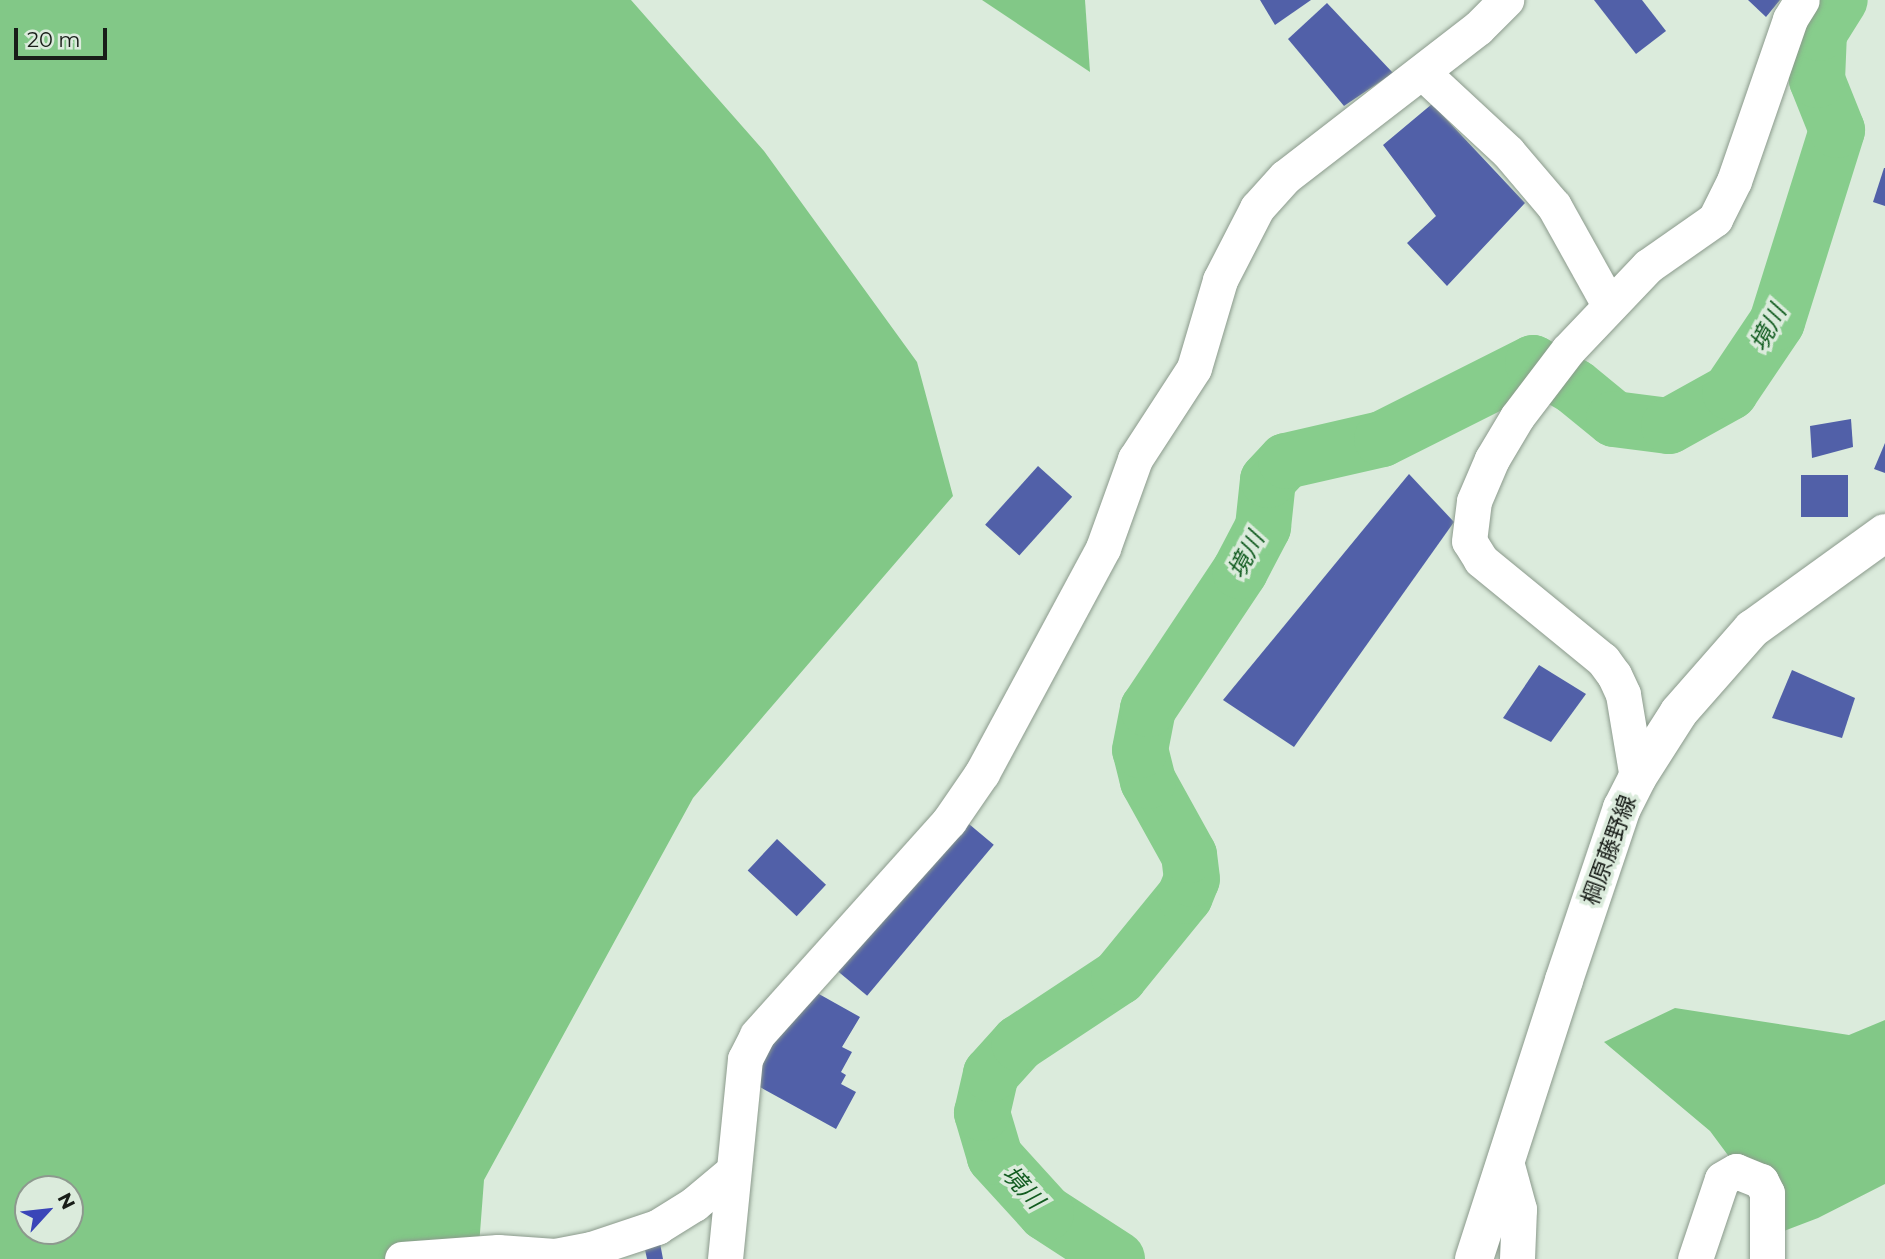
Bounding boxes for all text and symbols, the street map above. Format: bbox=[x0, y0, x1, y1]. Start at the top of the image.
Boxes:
scale bar bbox=[18, 14, 110, 58]
text: 20 m bbox=[27, 27, 81, 52]
water label: 境川 bbox=[1744, 300, 1792, 356]
water label: 境川 bbox=[1222, 527, 1270, 583]
street label: 棡原藤野線 bbox=[1576, 791, 1642, 909]
water label: 境川 bbox=[996, 1160, 1050, 1214]
north arrow bbox=[14, 1175, 84, 1245]
text: N bbox=[53, 1189, 80, 1213]

